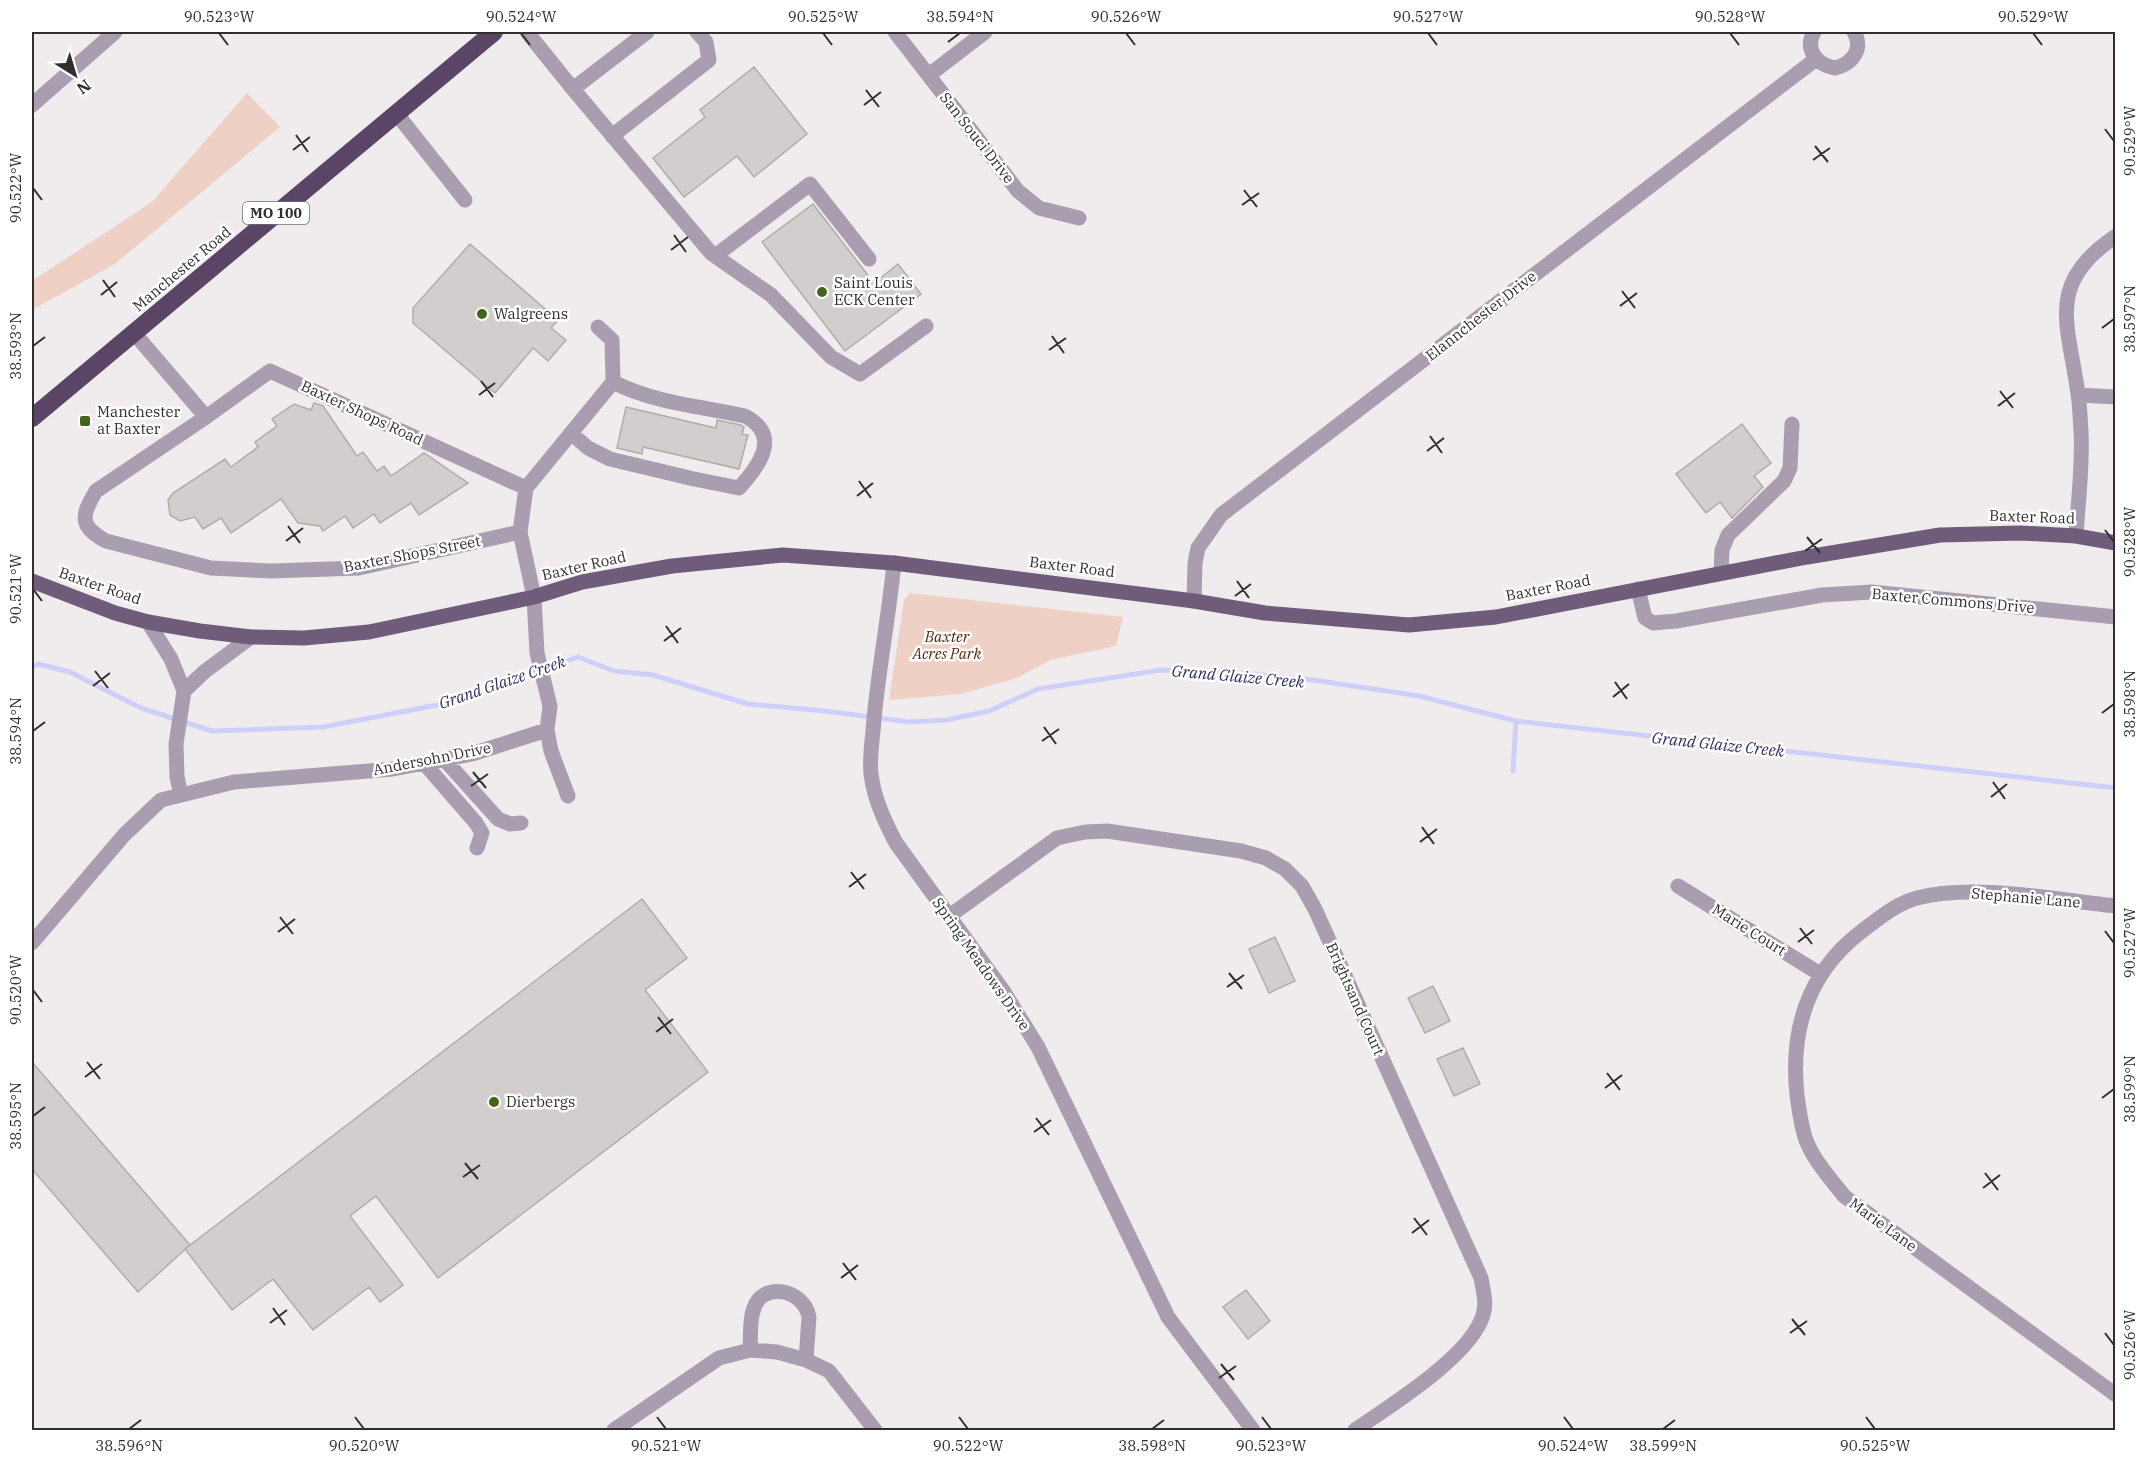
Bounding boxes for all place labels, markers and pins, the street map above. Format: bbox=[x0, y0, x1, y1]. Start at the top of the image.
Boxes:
place label: Saint Louis ECK Center bbox=[834, 273, 915, 309]
marker: Saint Louis ECK Center bbox=[815, 285, 829, 299]
place label: Walgreens bbox=[494, 304, 568, 323]
marker: Walgreens bbox=[475, 307, 489, 321]
place label: Manchester at Baxter bbox=[97, 402, 181, 438]
marker: Manchester at Baxter bbox=[78, 414, 92, 428]
place label: Dierbergs bbox=[506, 1092, 575, 1111]
marker: Dierbergs bbox=[487, 1095, 501, 1109]

